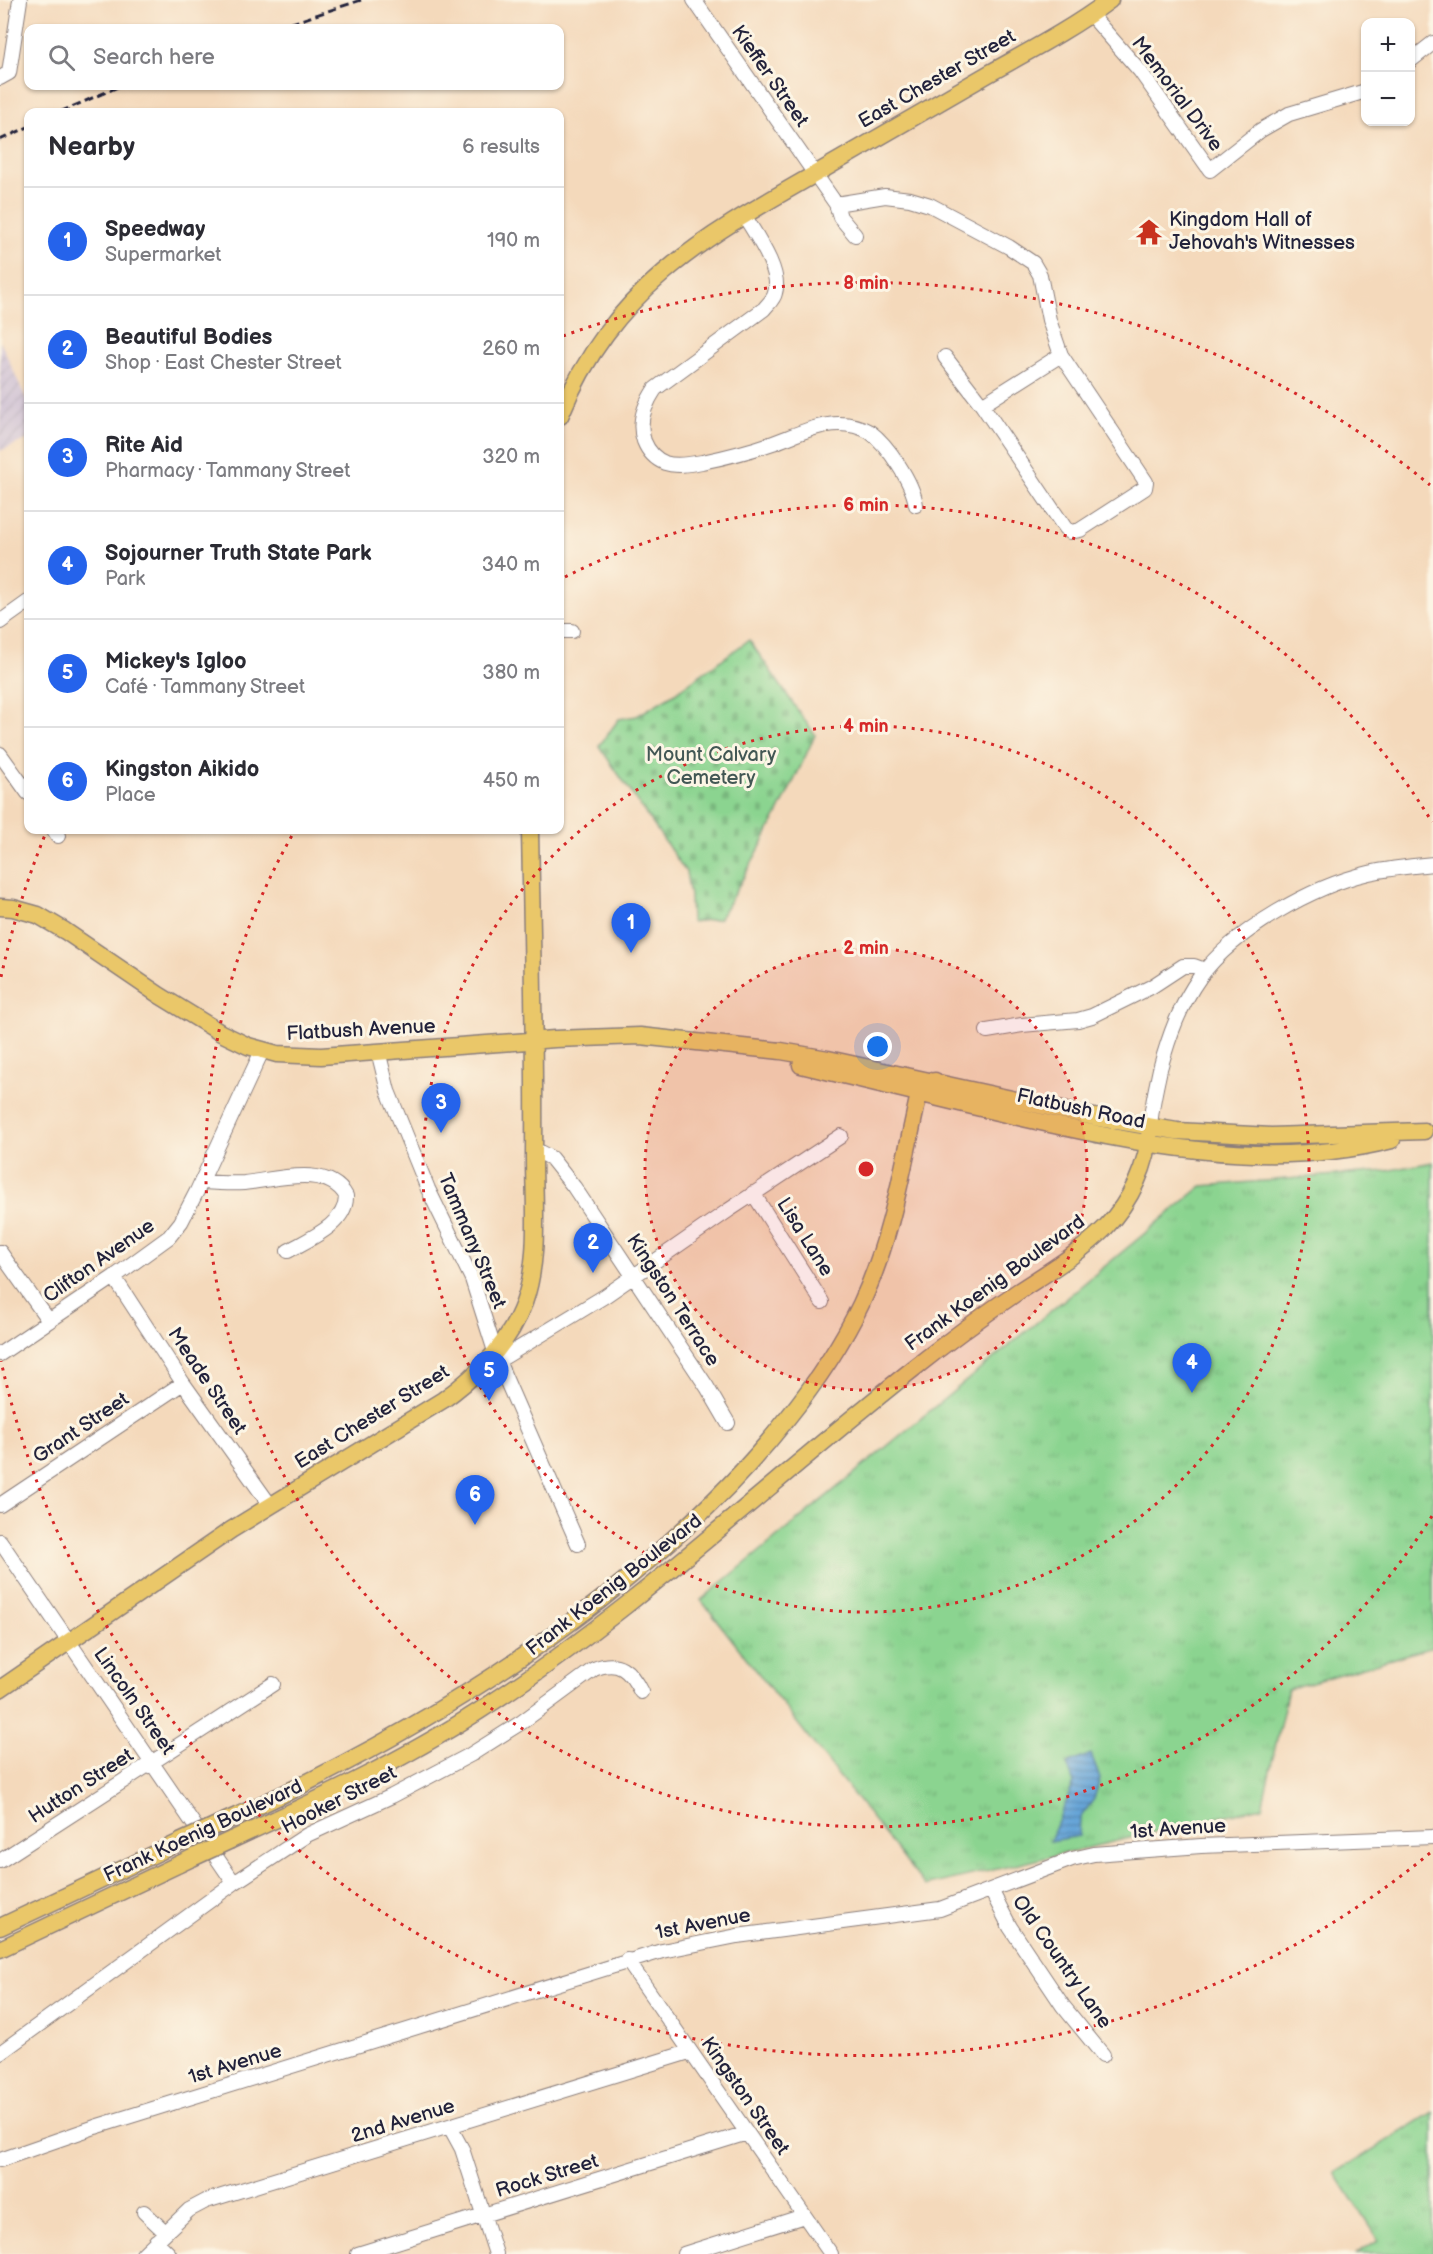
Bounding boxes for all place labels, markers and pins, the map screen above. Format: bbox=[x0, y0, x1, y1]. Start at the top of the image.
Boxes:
place label: Kingdom Hall of Jehovah's Witnesses bbox=[1169, 208, 1355, 255]
temple icon: Kingdom Hall of Jehovah's Witnesses bbox=[1134, 217, 1164, 247]
pin: 1 bbox=[612, 904, 650, 953]
pin: 3 bbox=[422, 1084, 460, 1133]
centre of rings bbox=[856, 1159, 876, 1179]
pin: 2 bbox=[574, 1224, 612, 1273]
pin: 4 bbox=[1172, 1344, 1212, 1393]
pin: 5 bbox=[470, 1352, 508, 1401]
pin: 6 bbox=[456, 1476, 494, 1525]

